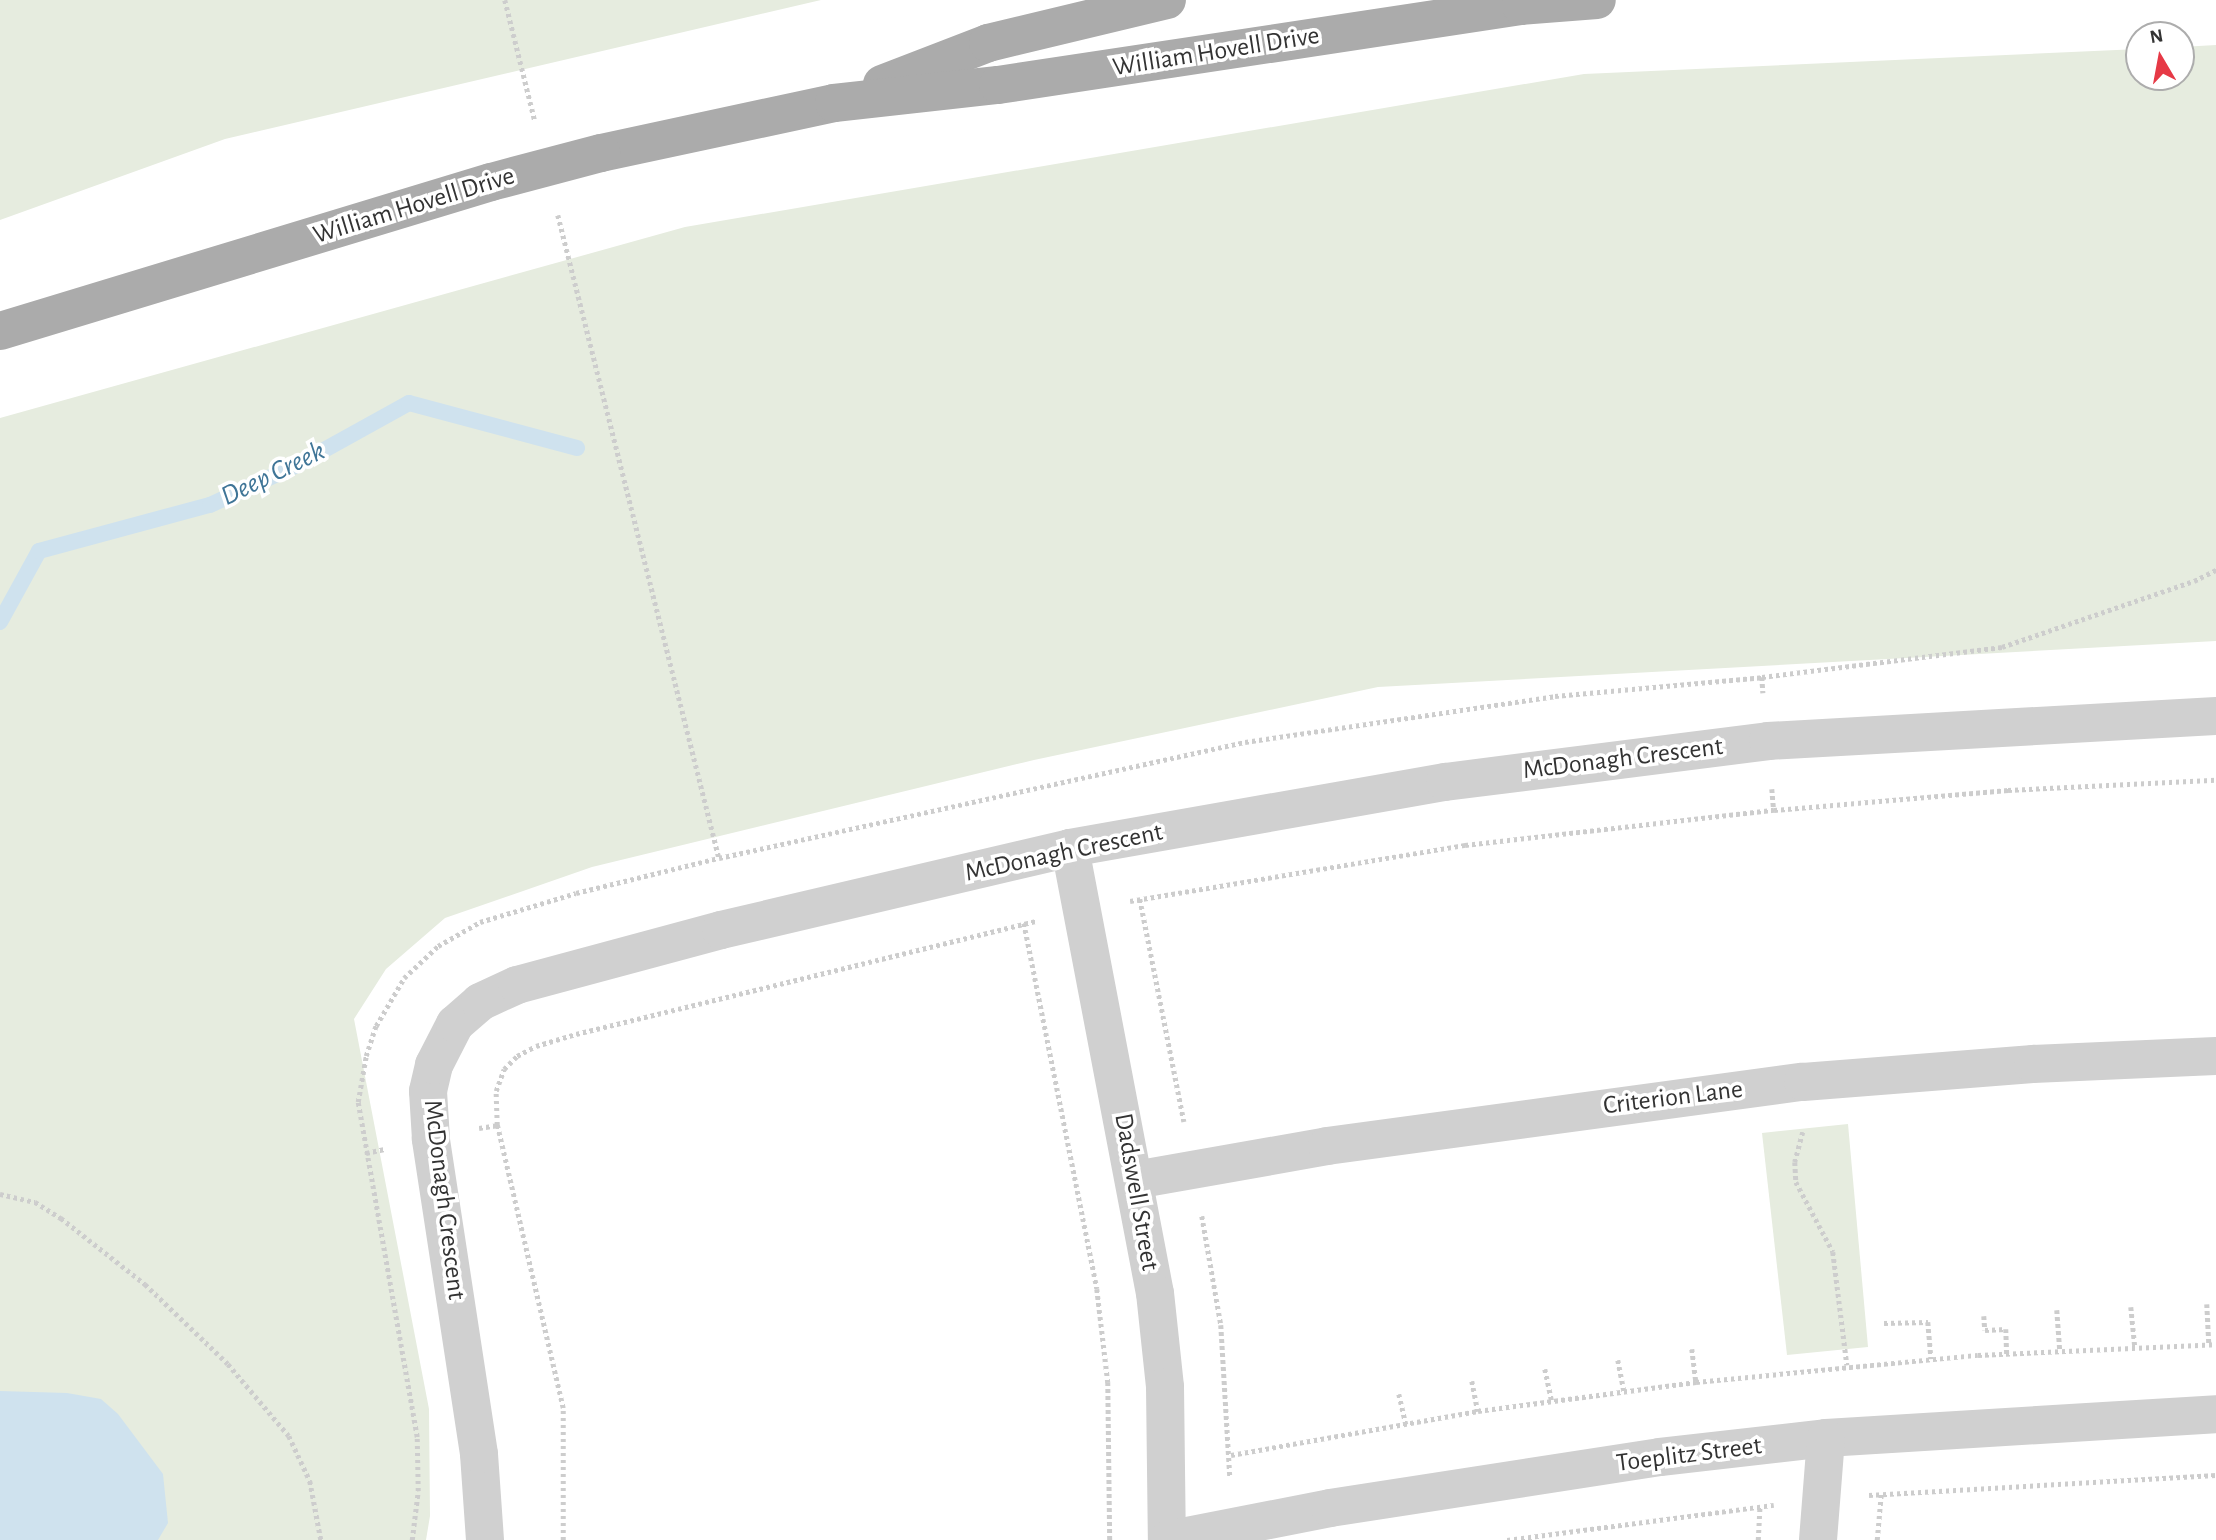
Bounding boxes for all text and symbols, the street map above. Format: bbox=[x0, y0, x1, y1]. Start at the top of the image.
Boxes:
street label: William Hovell Drive bbox=[1110, 20, 1322, 84]
north arrow bbox=[2125, 21, 2195, 91]
text: N bbox=[2148, 26, 2165, 47]
street label: William Hovell Drive bbox=[310, 161, 518, 251]
water label: Deep Creek bbox=[216, 434, 330, 514]
street label: McDonagh Crescent bbox=[1521, 731, 1725, 787]
street label: McDonagh Crescent bbox=[962, 817, 1166, 889]
street label: Criterion Lane bbox=[1601, 1074, 1745, 1122]
street label: McDonagh Crescent bbox=[416, 1098, 472, 1302]
street label: Dadswell Street bbox=[1107, 1111, 1165, 1273]
street label: Toeplitz Street bbox=[1615, 1431, 1763, 1479]

